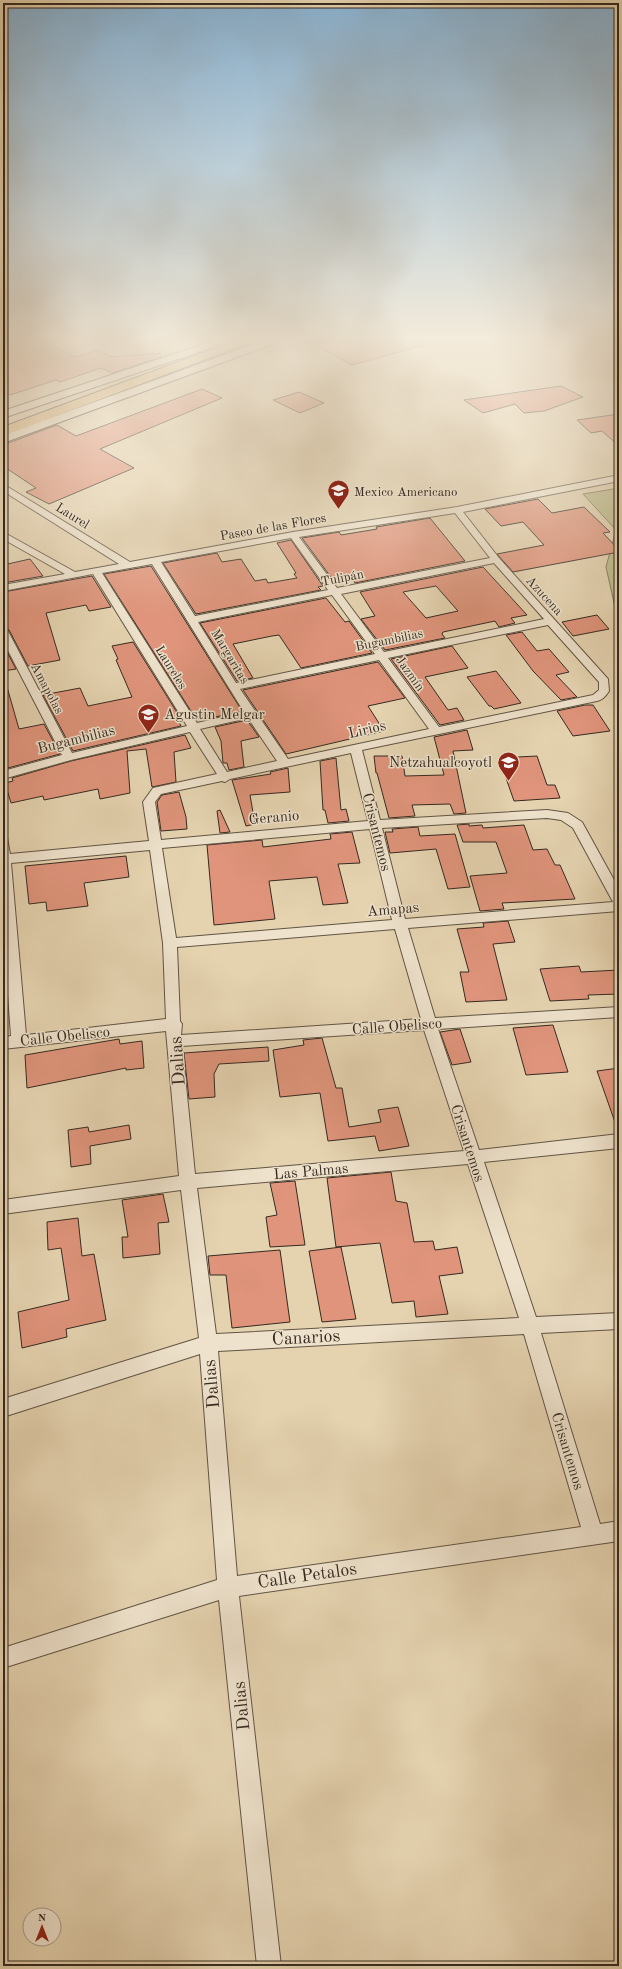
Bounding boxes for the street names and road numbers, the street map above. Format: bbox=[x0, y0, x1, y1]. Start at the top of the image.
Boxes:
street label: Laurel bbox=[53, 501, 92, 532]
street label: Paseo de las Flores bbox=[219, 512, 328, 543]
street label: Tulipán bbox=[320, 568, 365, 589]
street label: Azucena bbox=[523, 574, 565, 618]
street label: Margaritas bbox=[208, 627, 251, 687]
street label: Bugambilias bbox=[354, 627, 425, 654]
street label: Laureles bbox=[152, 644, 189, 692]
street label: Jazmín bbox=[393, 654, 427, 694]
street label: Amapolas bbox=[28, 661, 66, 717]
street label: Lirios bbox=[347, 719, 388, 742]
street label: Bugambilias bbox=[36, 724, 117, 757]
street label: Crisantemos bbox=[359, 792, 393, 873]
street label: Geranio bbox=[248, 809, 300, 828]
street label: Amapas bbox=[366, 901, 420, 920]
street label: Calle Obelisco bbox=[352, 1017, 443, 1038]
street label: Calle Obelisco bbox=[19, 1025, 111, 1050]
street label: Dalias bbox=[167, 1035, 189, 1086]
street label: Crisantemos bbox=[447, 1103, 486, 1184]
street label: Las Palmas bbox=[273, 1162, 349, 1183]
street label: Canarios bbox=[271, 1327, 341, 1349]
street label: Dalias bbox=[201, 1358, 223, 1409]
street label: Crisantemos bbox=[548, 1411, 585, 1492]
street label: Calle Petalos bbox=[256, 1560, 358, 1592]
street label: Dalias bbox=[230, 1680, 254, 1731]

